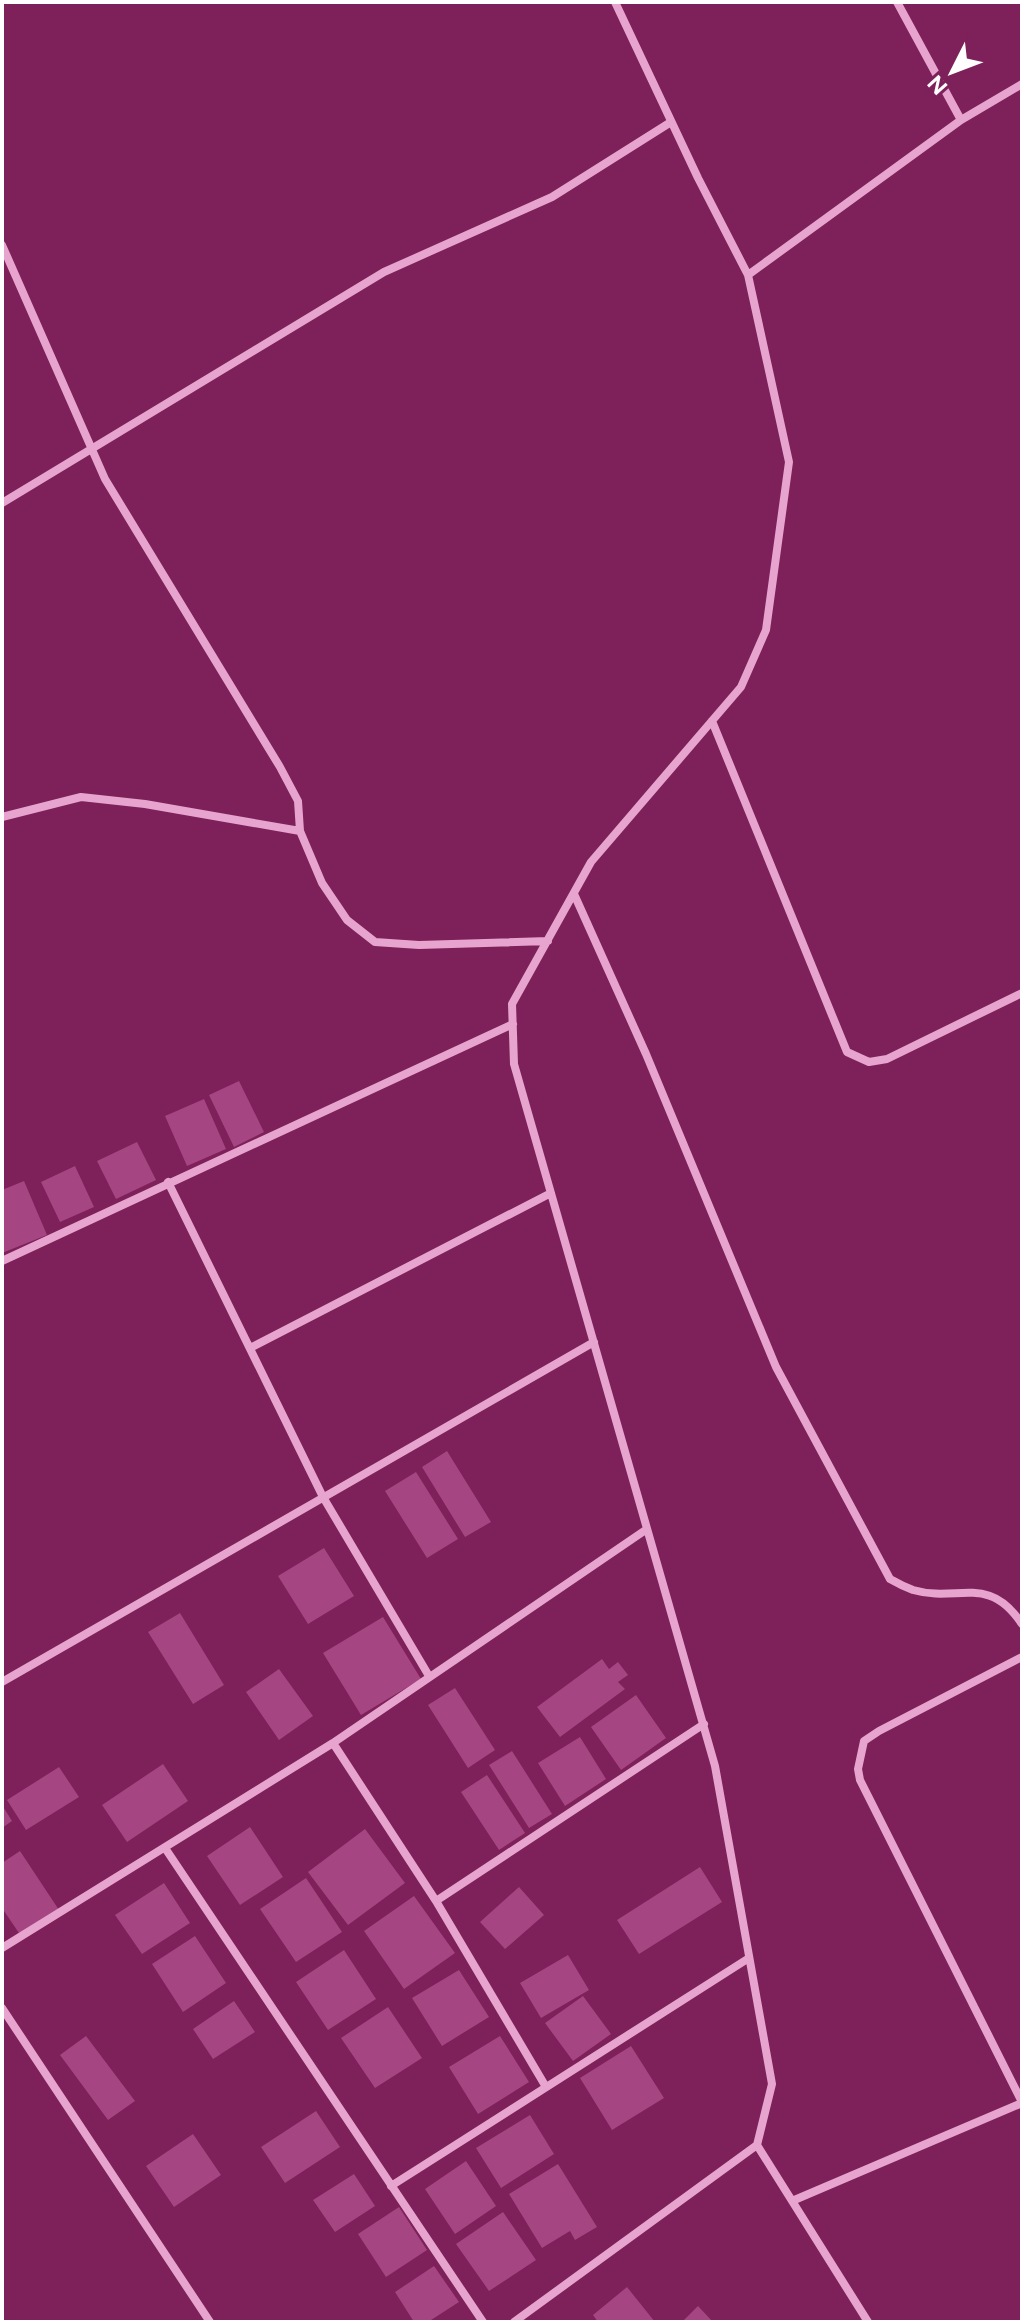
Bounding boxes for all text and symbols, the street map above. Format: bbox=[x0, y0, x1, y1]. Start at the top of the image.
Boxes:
north arrow bbox=[912, 32, 992, 112]
text: N bbox=[922, 70, 953, 100]

